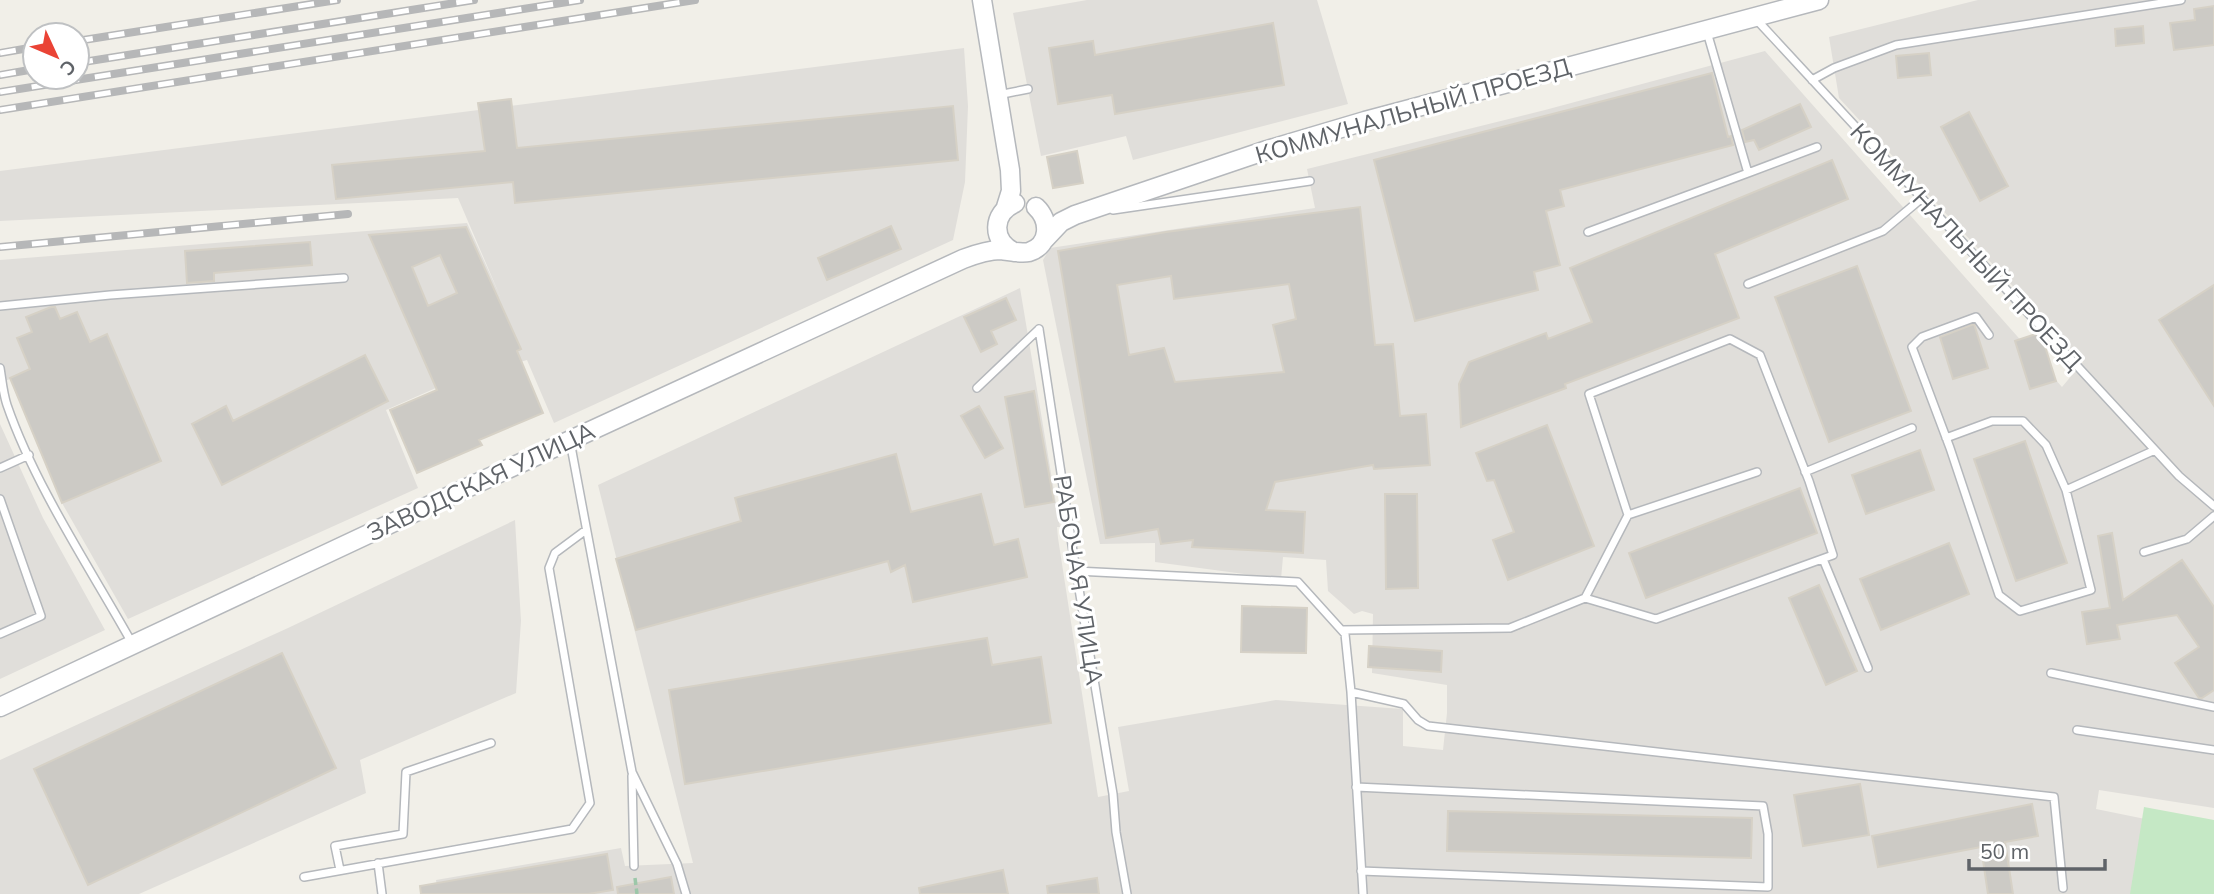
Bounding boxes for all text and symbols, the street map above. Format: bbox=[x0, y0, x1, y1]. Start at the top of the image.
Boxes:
north arrow bbox=[21, 21, 91, 91]
street label: КОММУНАЛЬНЫЙ ПРОЕЗД bbox=[1252, 51, 1574, 169]
text: С bbox=[55, 55, 81, 81]
street label: КОММУНАЛЬНЫЙ ПРОЕЗД bbox=[1844, 117, 2089, 376]
street label: ЗАВОДСКАЯ УЛИЦА bbox=[362, 415, 600, 547]
street label: РАБОЧАЯ УЛИЦА bbox=[1048, 473, 1110, 687]
scale bar bbox=[1969, 828, 2106, 872]
text: 50 m bbox=[1980, 838, 2029, 864]

